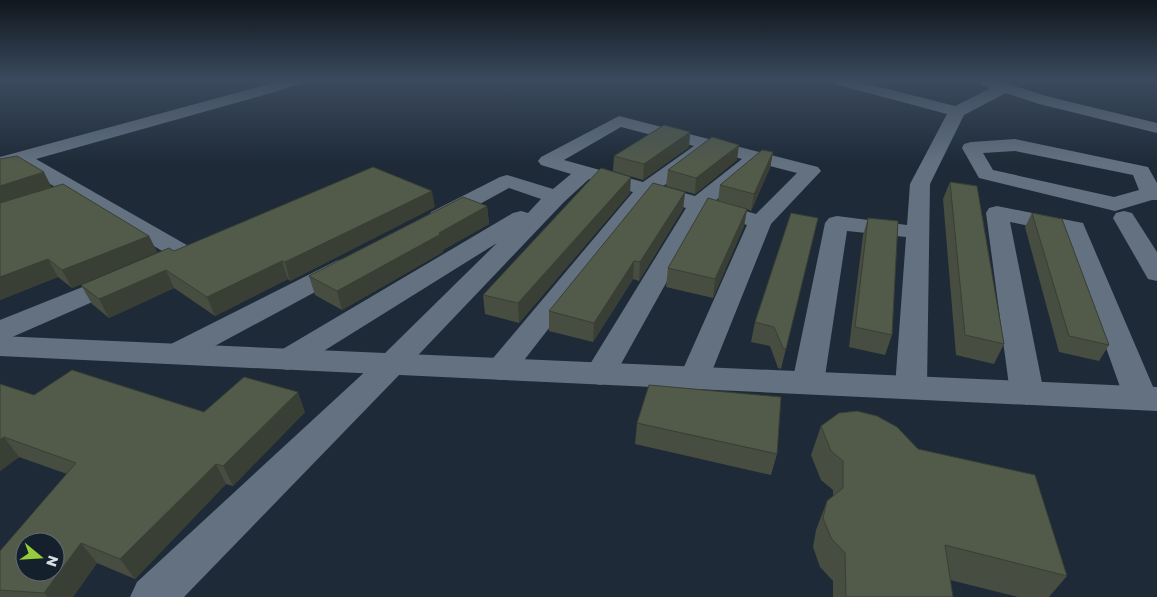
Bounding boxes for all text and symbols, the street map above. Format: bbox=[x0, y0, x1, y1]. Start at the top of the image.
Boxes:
north arrow bbox=[15, 532, 65, 582]
text: N bbox=[43, 553, 63, 569]

